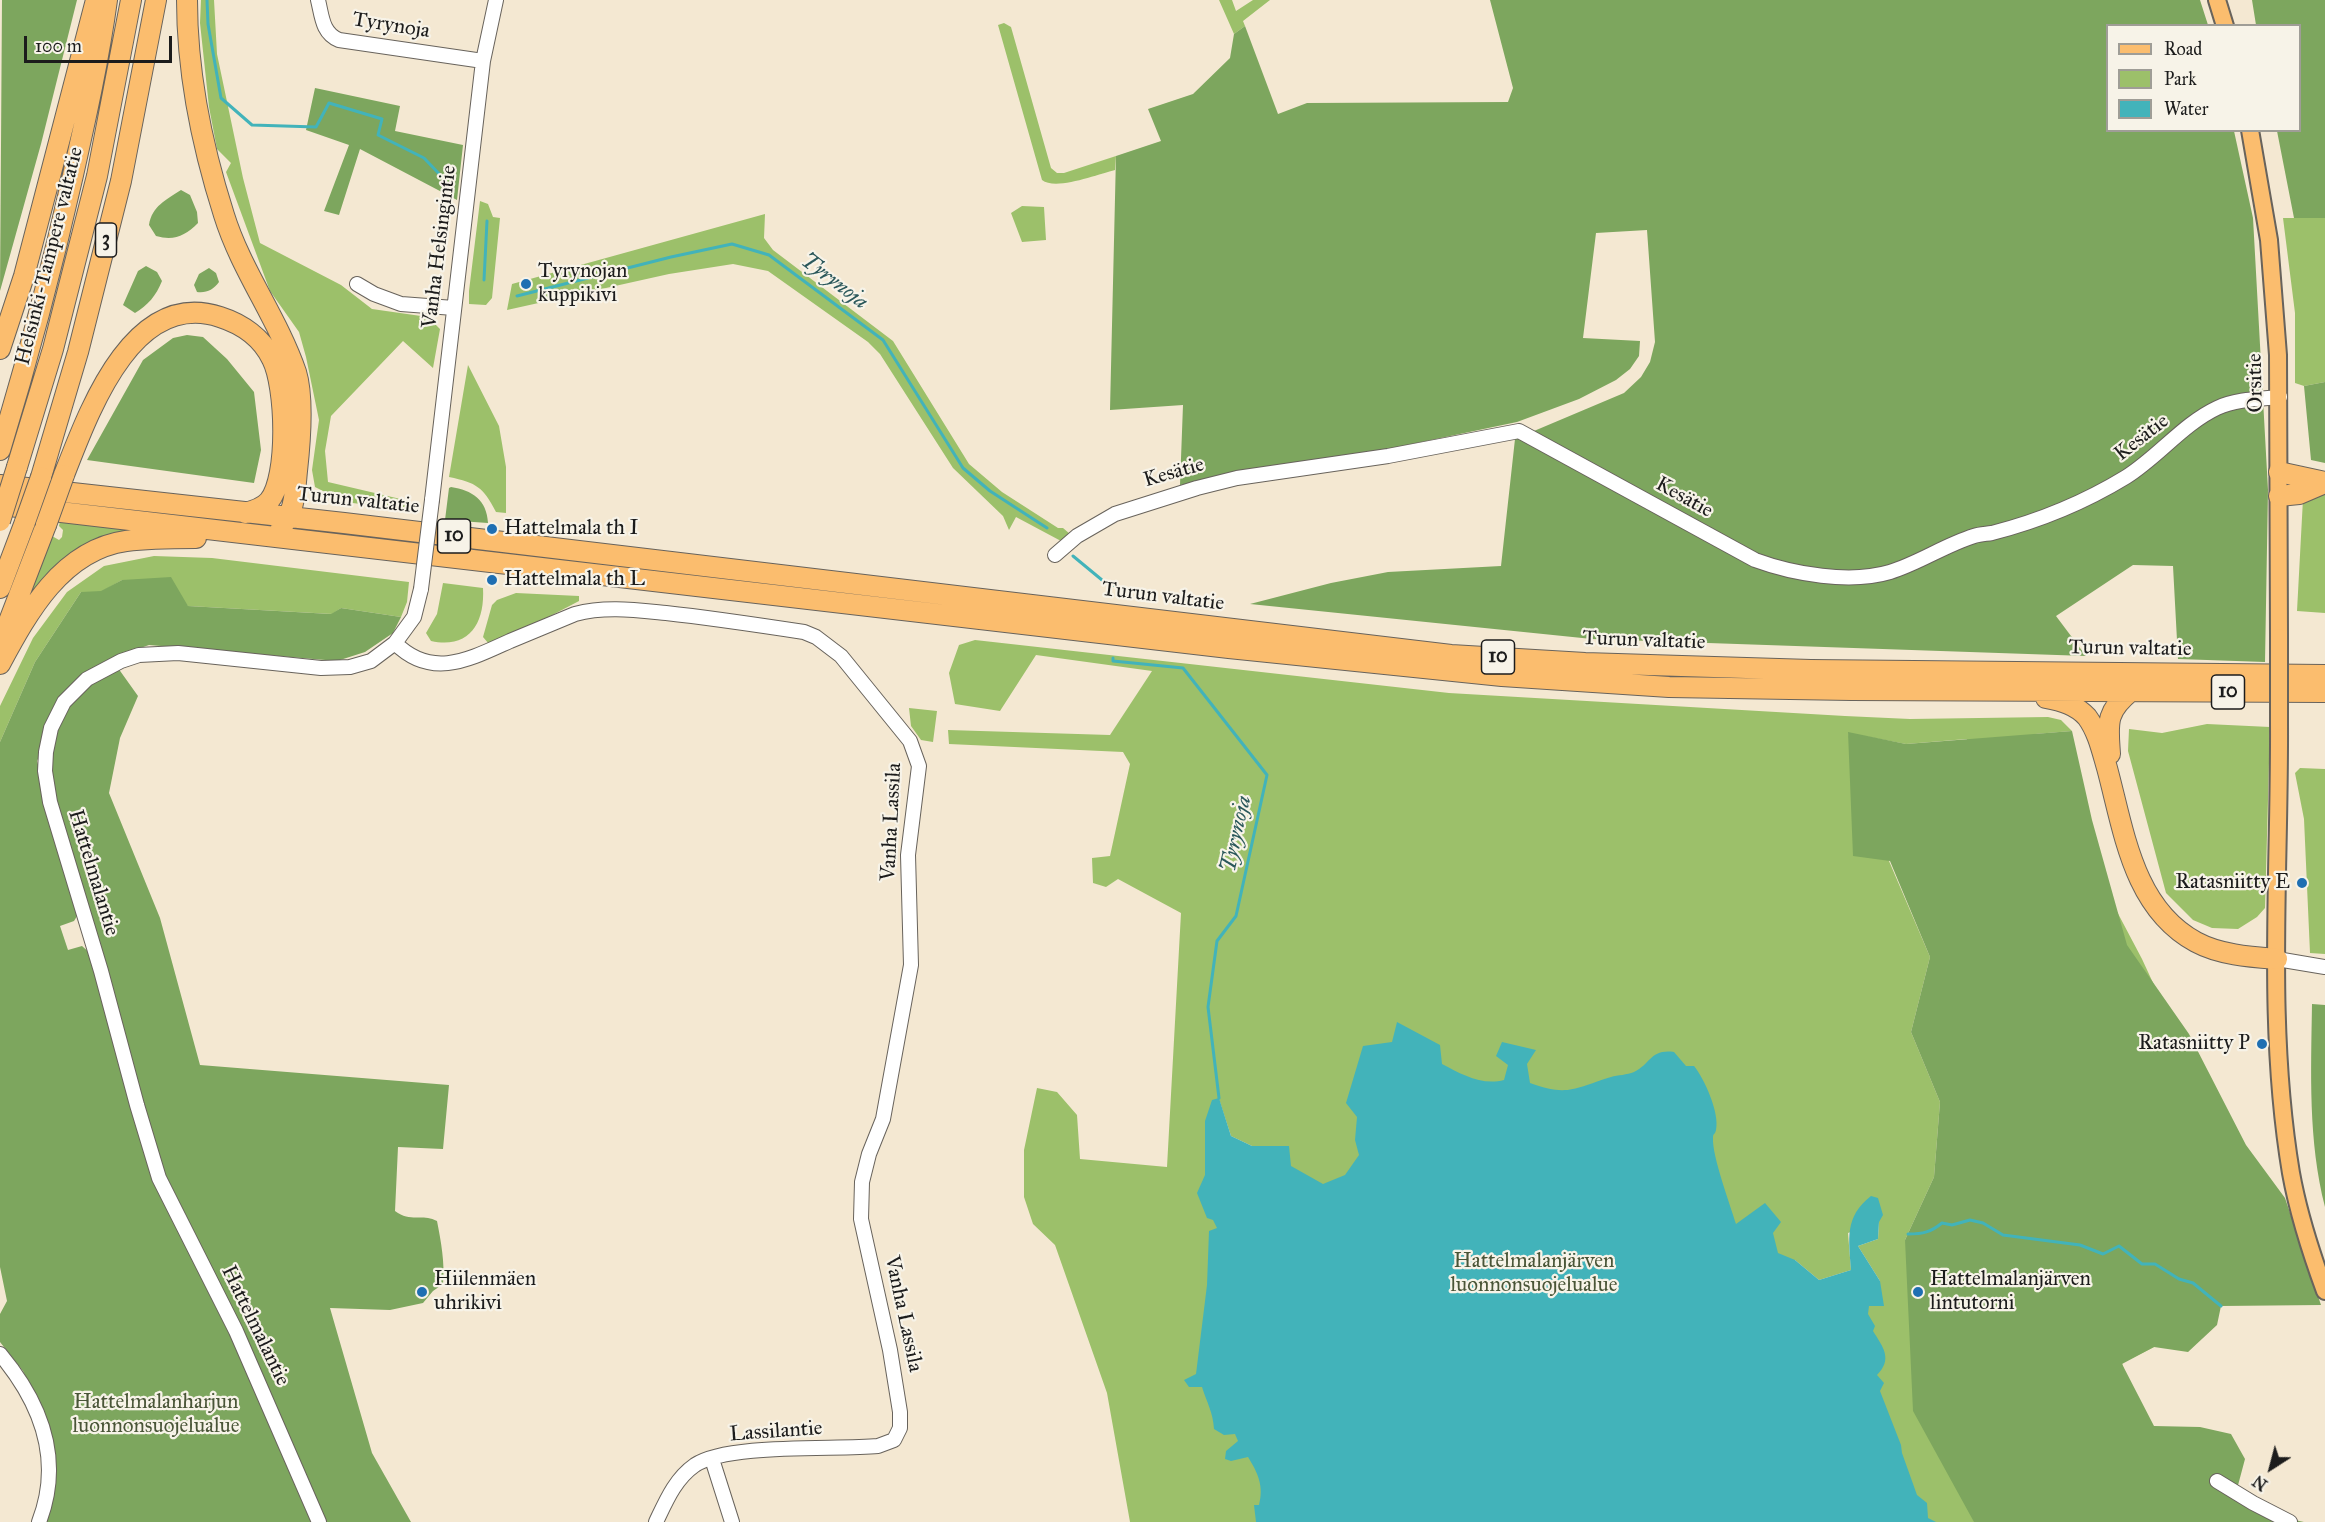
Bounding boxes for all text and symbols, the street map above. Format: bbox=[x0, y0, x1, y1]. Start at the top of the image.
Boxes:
street label: Tyrynoja bbox=[350, 7, 432, 45]
scale bar bbox=[27, 24, 176, 62]
legend bbox=[2106, 24, 2301, 132]
text: 100 m bbox=[35, 35, 82, 57]
text: Road bbox=[2164, 38, 2202, 60]
text: Park bbox=[2164, 68, 2197, 90]
text: Water bbox=[2164, 98, 2208, 120]
street label: Helsinki-Tampere valtatie bbox=[11, 144, 89, 368]
street label: Vanha Helsingintie bbox=[417, 164, 463, 330]
road number: 3 bbox=[96, 223, 116, 257]
water label: Tyrynoja bbox=[795, 248, 873, 316]
place label: Tyrynojan kuppikivi bbox=[538, 259, 627, 309]
marker: Tyrynojan kuppikivi bbox=[519, 277, 533, 291]
street label: Orsitie bbox=[2243, 353, 2269, 413]
street label: Kesätie bbox=[2110, 409, 2174, 467]
street label: Kesätie bbox=[1141, 452, 1207, 494]
street label: Kesätie bbox=[1651, 472, 1717, 524]
street label: Turun valtatie bbox=[296, 482, 420, 520]
place label: Hattelmala th I bbox=[504, 516, 639, 542]
road number: 10 bbox=[438, 519, 470, 553]
marker: Hattelmala th I bbox=[485, 522, 499, 536]
place label: Hattelmala th L bbox=[504, 567, 645, 593]
marker: Hattelmala th L bbox=[485, 573, 499, 587]
street label: Turun valtatie bbox=[1100, 577, 1226, 617]
street label: Turun valtatie bbox=[1582, 626, 1706, 656]
street label: Turun valtatie bbox=[2068, 635, 2192, 663]
road number: 10 bbox=[1482, 640, 1514, 674]
road number: 10 bbox=[2212, 675, 2244, 709]
street label: Vanha Lassila bbox=[876, 762, 908, 882]
water label: Tyrynoja bbox=[1216, 793, 1258, 875]
street label: Hattelmalantie bbox=[62, 807, 124, 939]
place label: Ratasniitty E bbox=[2175, 870, 2290, 896]
marker: Ratasniitty E bbox=[2295, 876, 2309, 890]
place label: Ratasniitty P bbox=[2138, 1031, 2250, 1057]
marker: Ratasniitty P bbox=[2255, 1037, 2269, 1051]
park label: Hattelmalanjärven luonnonsuojelualue bbox=[1451, 1249, 1617, 1299]
street label: Vanha Lassila bbox=[878, 1254, 928, 1374]
street label: Hattelmalantie bbox=[215, 1262, 295, 1390]
place label: Hiilenmäen uhrikivi bbox=[434, 1267, 536, 1317]
place label: Hattelmalanjärven lintutorni bbox=[1930, 1267, 2091, 1317]
marker: Hiilenmäen uhrikivi bbox=[415, 1285, 429, 1299]
marker: Hattelmalanjärven lintutorni bbox=[1911, 1285, 1925, 1299]
park label: Hattelmalanharjun luonnonsuojelualue bbox=[73, 1390, 239, 1440]
street label: Lassilantie bbox=[729, 1416, 823, 1448]
north arrow bbox=[2241, 1438, 2301, 1498]
text: N bbox=[2249, 1471, 2271, 1495]

